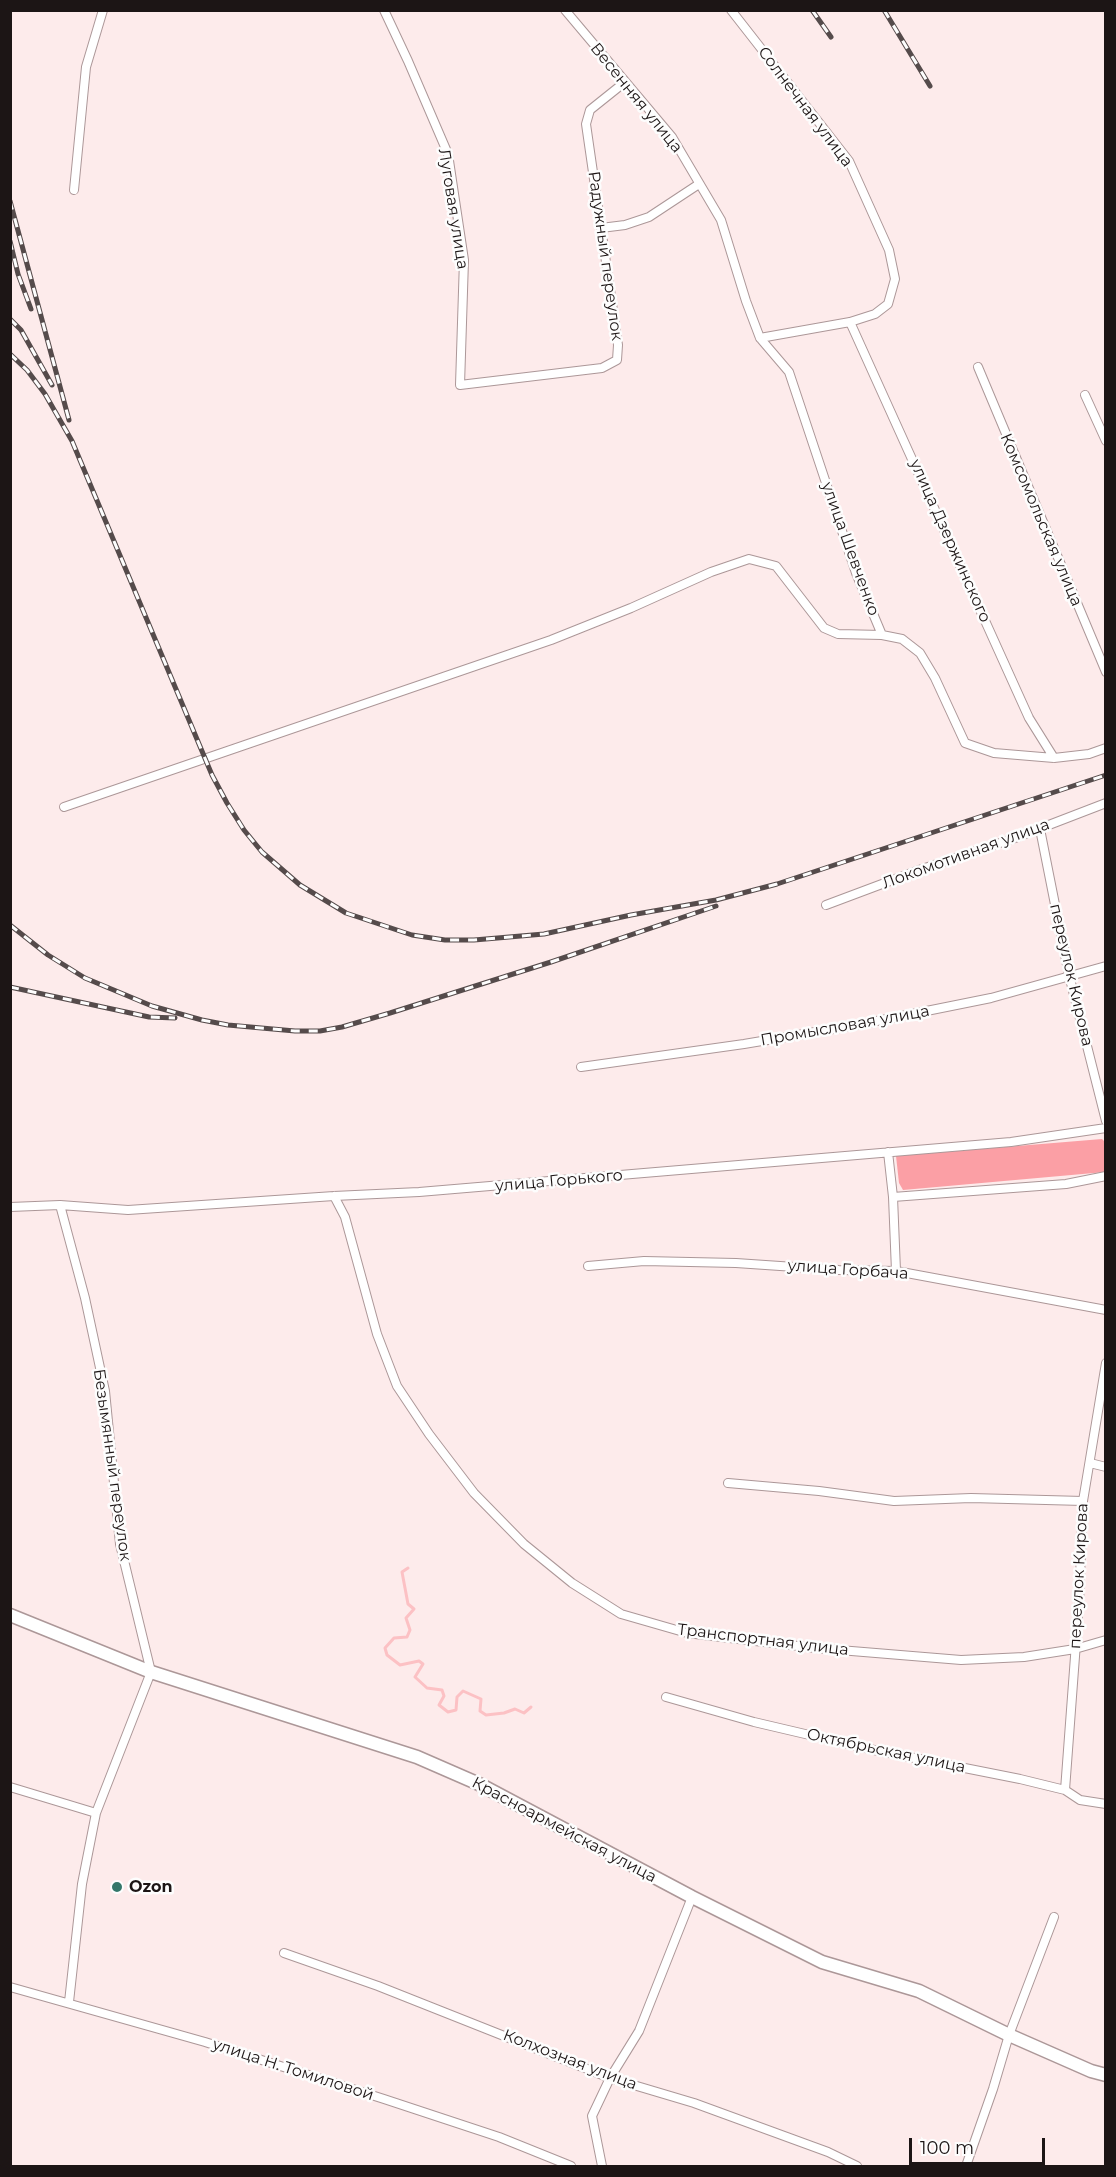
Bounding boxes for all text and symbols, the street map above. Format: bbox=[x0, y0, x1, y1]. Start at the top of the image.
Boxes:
street label: Весенняя улица bbox=[586, 39, 686, 157]
street label: Солнечная улица bbox=[754, 43, 856, 171]
street label: Луговая улица bbox=[434, 147, 472, 271]
street label: Радужный переулок bbox=[584, 170, 626, 342]
street label: Комсомольская улица bbox=[996, 431, 1086, 609]
street label: улица Дзержинского bbox=[905, 456, 995, 626]
street label: улица Шевченко bbox=[817, 480, 883, 618]
street label: Локомотивная улица bbox=[880, 815, 1052, 893]
street label: переулок Кирова bbox=[1045, 902, 1097, 1048]
street label: Промысловая улица bbox=[759, 1002, 931, 1050]
street label: улица Горького bbox=[494, 1166, 624, 1196]
street label: улица Горбача bbox=[787, 1256, 909, 1284]
street label: Безымянный переулок bbox=[89, 1368, 135, 1562]
street label: переулок Кирова bbox=[1066, 1503, 1092, 1649]
street label: Транспортная улица bbox=[676, 1620, 850, 1660]
street label: Октябрьская улица bbox=[805, 1725, 967, 1777]
street label: Красноармейская улица bbox=[468, 1773, 660, 1887]
place label: Ozon bbox=[129, 1877, 173, 1897]
marker: Ozon bbox=[110, 1880, 124, 1894]
street label: Колхозная улица bbox=[500, 2026, 640, 2094]
street label: улица Н. Томиловой bbox=[210, 2035, 376, 2105]
scale bar bbox=[912, 2126, 1048, 2164]
text: 100 m bbox=[920, 2137, 974, 2159]

